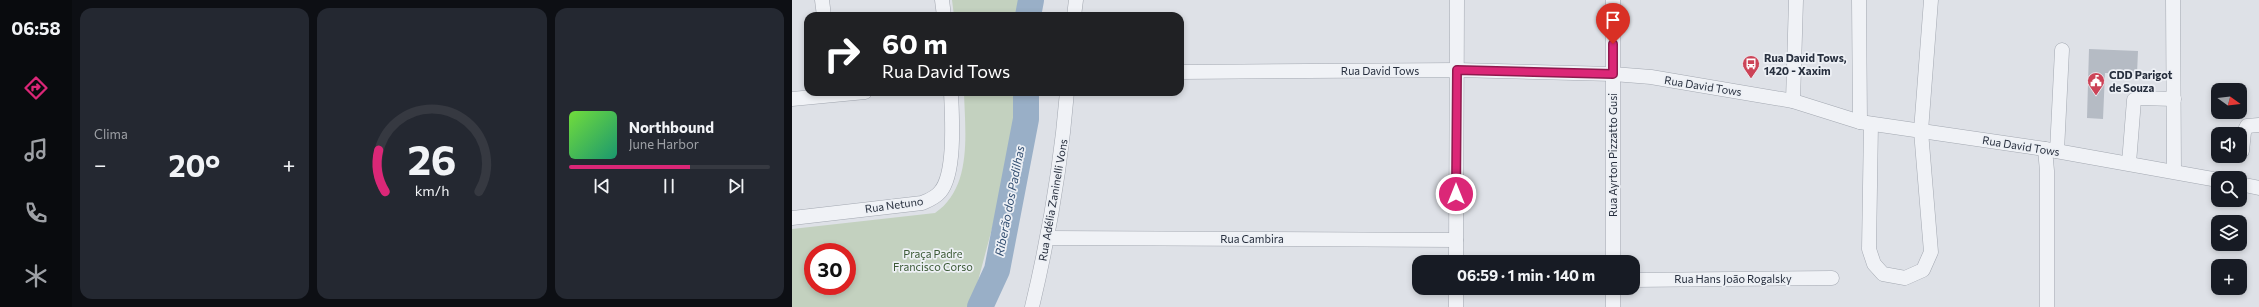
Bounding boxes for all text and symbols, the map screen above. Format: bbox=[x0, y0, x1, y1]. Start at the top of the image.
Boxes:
pin bbox=[1596, 3, 1630, 44]
icon: arrive bbox=[1602, 9, 1624, 31]
text: 06:58 bbox=[11, 17, 61, 39]
text: 60 m bbox=[882, 26, 948, 60]
icon: right bbox=[816, 28, 868, 80]
place label: Rua David Tows, 1420 - Xaxim bbox=[1764, 51, 1847, 77]
bus stop icon: Rua David Tows, 1420 - Xaxim bbox=[1741, 54, 1761, 79]
text: Rua David Tows bbox=[882, 60, 1010, 82]
street label: Rua David Tows bbox=[1341, 64, 1419, 77]
place label: CDD Parigot de Souza bbox=[2109, 68, 2173, 94]
public building icon: CDD Parigot de Souza bbox=[2086, 71, 2106, 96]
street label: Rua David Tows bbox=[1663, 73, 1743, 98]
icon: directions bbox=[22, 74, 50, 102]
north arrow bbox=[2211, 83, 2247, 119]
map controls bbox=[2211, 83, 2247, 295]
street label: Rua Ayrton Pizzatto Gusi bbox=[1606, 93, 1619, 217]
text: Northbound bbox=[629, 118, 714, 136]
text: Clima bbox=[94, 126, 128, 142]
button: sound bbox=[2211, 127, 2247, 163]
text: 26 bbox=[407, 132, 457, 183]
street label: Rua David Tows bbox=[1981, 133, 2061, 158]
icon: music bbox=[22, 136, 50, 164]
text: June Harbor bbox=[629, 136, 699, 152]
street label: Rua Adélia Zaninelli Vons bbox=[1035, 138, 1070, 262]
water label: Riberão dos Padilhas bbox=[991, 144, 1027, 257]
text: 20° bbox=[169, 146, 220, 183]
text: − bbox=[94, 151, 107, 178]
text: + bbox=[282, 151, 295, 178]
button: search bbox=[2211, 171, 2247, 207]
position arrow bbox=[1435, 173, 1477, 215]
icon: previous bbox=[591, 175, 613, 197]
icon: pause bbox=[658, 175, 680, 197]
icon: next bbox=[725, 175, 747, 197]
text: km/h bbox=[415, 180, 449, 198]
street label: Rua Netuno bbox=[864, 194, 924, 215]
icon: phone bbox=[22, 199, 50, 227]
button: layers bbox=[2211, 215, 2247, 251]
street label: Rua Cambira bbox=[1220, 232, 1284, 245]
speed limit sign: 30 bbox=[804, 243, 856, 295]
park label: Praça Padre Francisco Corso bbox=[893, 247, 973, 273]
button: + bbox=[2211, 259, 2247, 295]
icon: climate bbox=[22, 262, 50, 290]
text: 06:59 · 1 min · 140 m bbox=[1457, 266, 1595, 284]
street label: Rua Hans João Rogalsky bbox=[1674, 272, 1792, 286]

